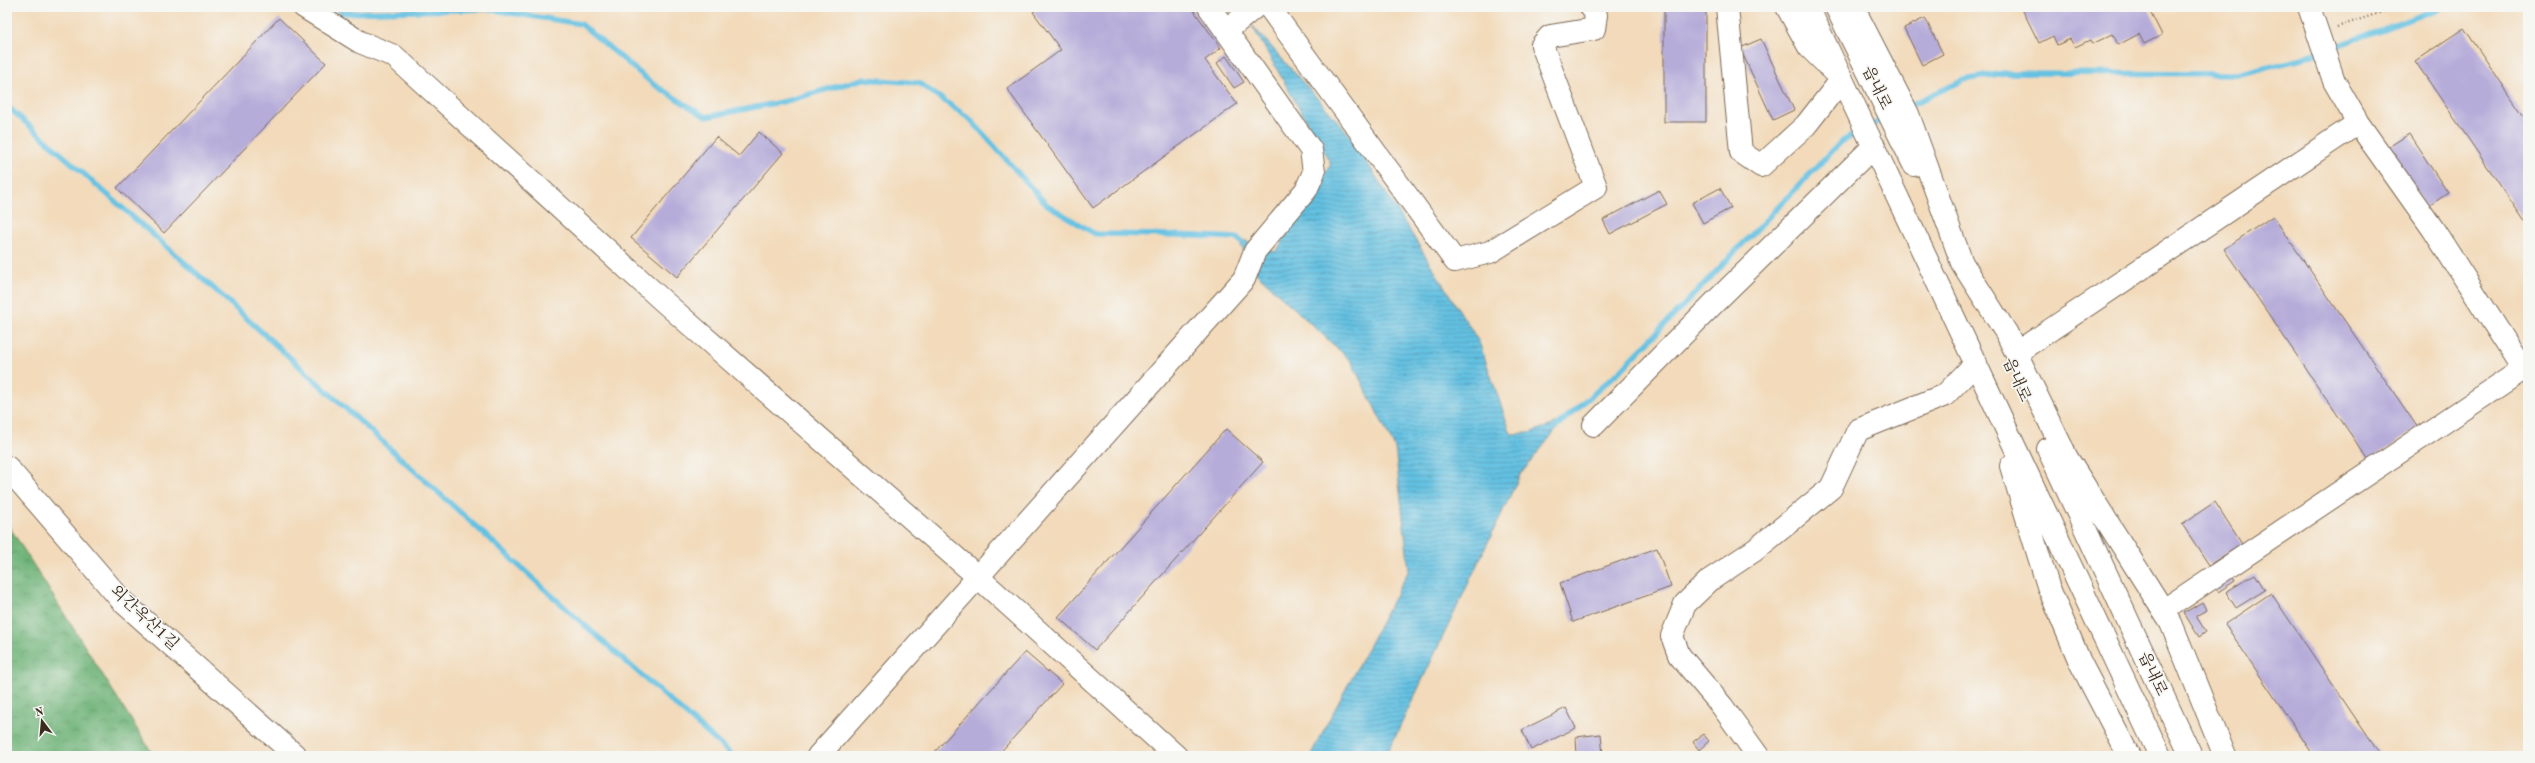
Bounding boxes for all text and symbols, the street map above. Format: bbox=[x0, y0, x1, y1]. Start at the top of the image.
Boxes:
street label: 읍내로 bbox=[1859, 63, 1894, 113]
street label: 읍내로 bbox=[1999, 355, 2034, 405]
street label: 외간옥산1길 bbox=[107, 582, 182, 653]
street label: 읍내로 bbox=[2135, 649, 2170, 699]
north arrow bbox=[22, 701, 62, 741]
text: N bbox=[34, 706, 46, 719]

